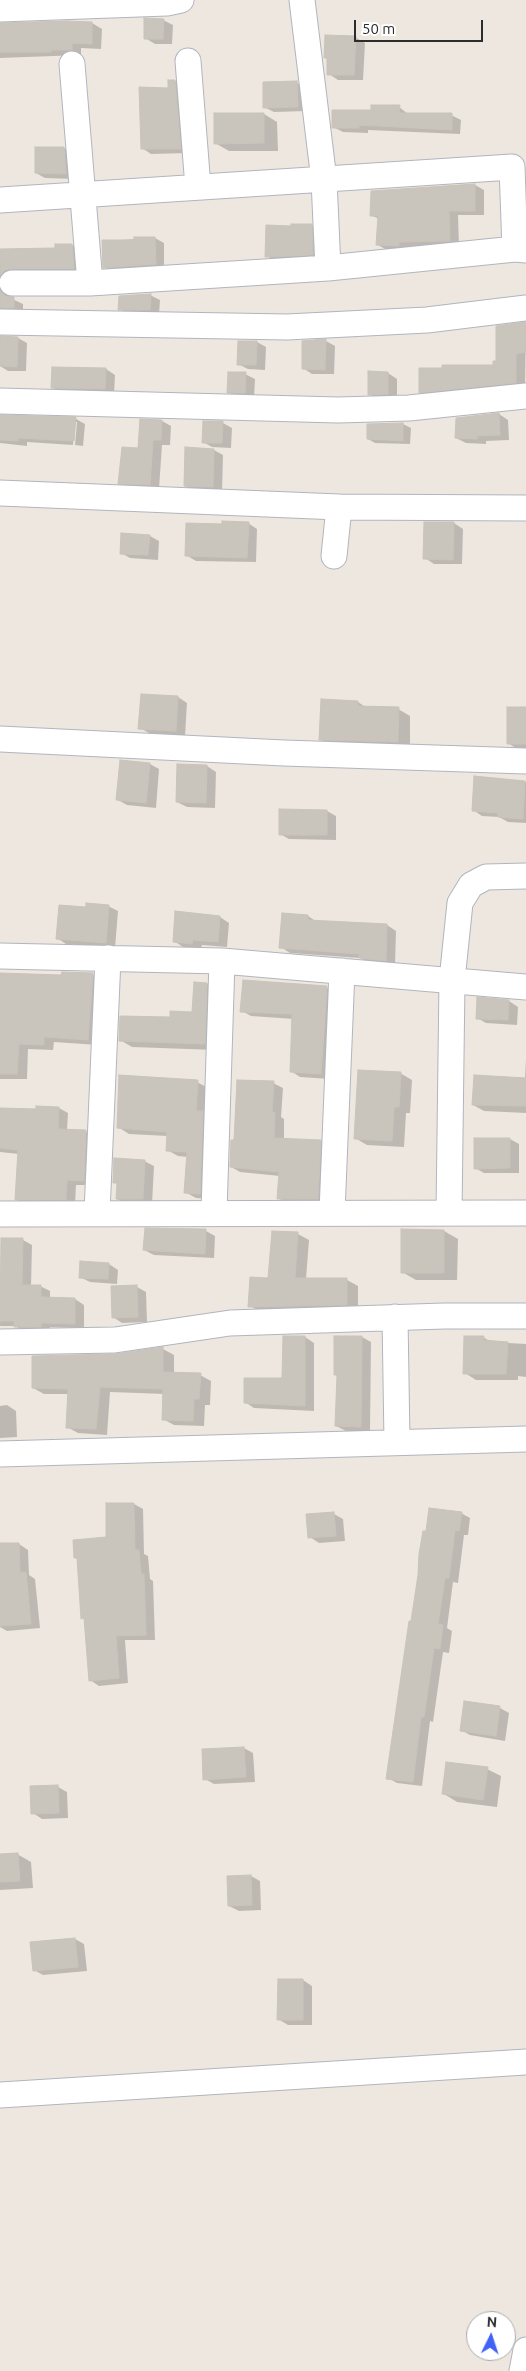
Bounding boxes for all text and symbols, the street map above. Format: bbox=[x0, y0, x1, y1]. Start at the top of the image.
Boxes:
scale bar bbox=[356, 10, 485, 42]
text: 50 m bbox=[362, 20, 395, 37]
north arrow bbox=[466, 2311, 516, 2361]
text: N bbox=[486, 2314, 498, 2330]

